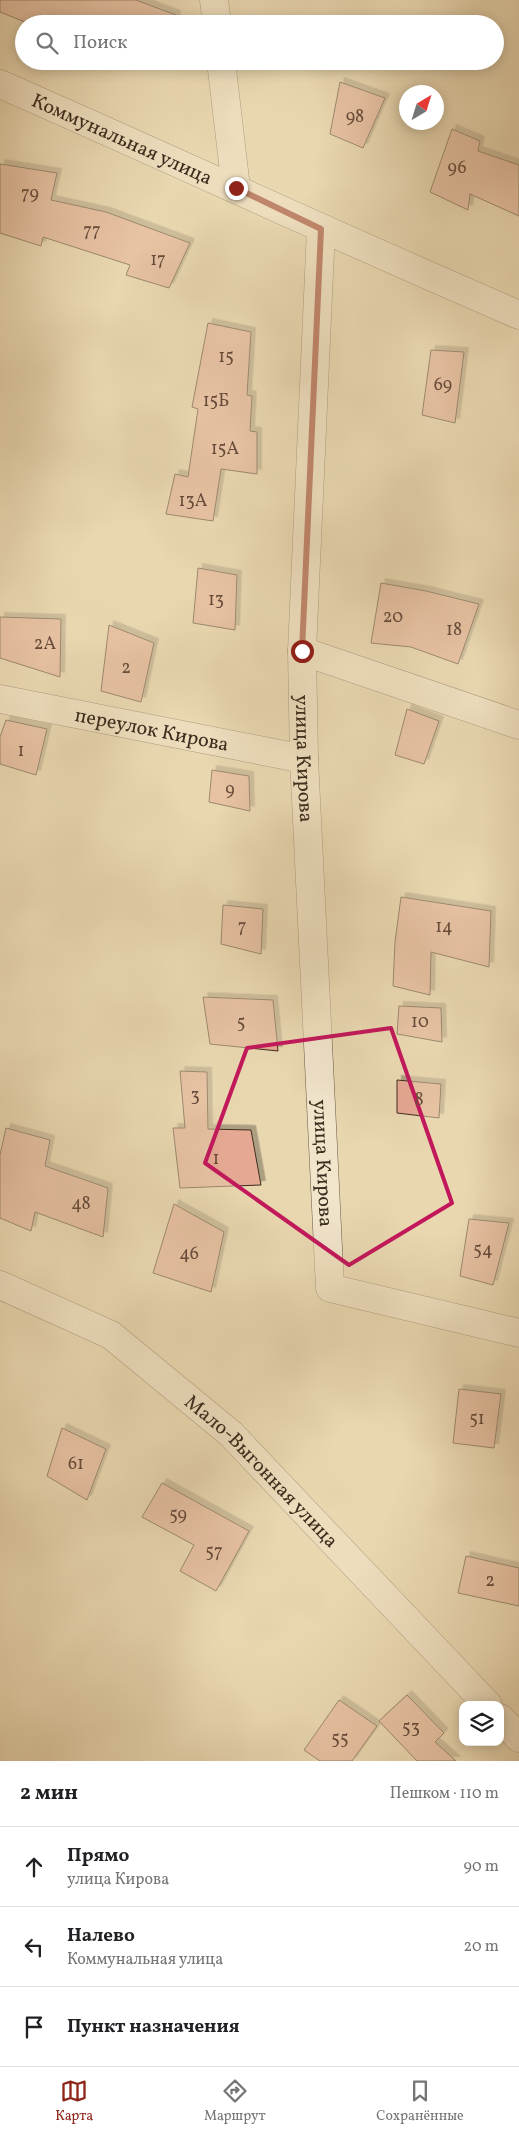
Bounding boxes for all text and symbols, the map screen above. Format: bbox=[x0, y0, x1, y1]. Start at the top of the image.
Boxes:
search box bbox=[15, 15, 504, 70]
icon: search bbox=[33, 29, 61, 57]
text: Поиск bbox=[73, 30, 127, 56]
north arrow bbox=[399, 85, 444, 130]
street label: Коммунальная улица bbox=[27, 88, 217, 193]
house number: 98 bbox=[346, 105, 364, 130]
house number: 96 bbox=[447, 156, 467, 181]
route end bbox=[225, 177, 248, 200]
house number: 79 bbox=[21, 182, 39, 207]
house number: 77 bbox=[83, 219, 101, 244]
house number: 17 bbox=[150, 248, 166, 273]
house number: 15 bbox=[218, 345, 234, 370]
house number: 69 bbox=[434, 373, 452, 398]
house number: 15Б bbox=[203, 389, 229, 414]
house number: 15А bbox=[211, 437, 239, 462]
house number: 13А bbox=[179, 489, 208, 514]
house number: 13 bbox=[208, 588, 224, 613]
house number: 20 bbox=[383, 605, 403, 630]
house number: 18 bbox=[446, 618, 462, 643]
house number: 2А bbox=[34, 632, 56, 657]
route start bbox=[291, 640, 314, 663]
house number: 2 bbox=[121, 656, 131, 681]
street label: улица Кирова bbox=[287, 694, 319, 823]
street label: переулок Кирова bbox=[72, 702, 231, 760]
house number: 1 bbox=[18, 739, 24, 764]
house number: 9 bbox=[225, 778, 235, 803]
house number: 7 bbox=[238, 915, 246, 940]
house number: 14 bbox=[435, 915, 453, 940]
house number: 10 bbox=[411, 1010, 429, 1035]
house number: 5 bbox=[237, 1011, 245, 1036]
house number: 3 bbox=[190, 1084, 200, 1109]
house number: 8 bbox=[414, 1088, 424, 1113]
street label: улица Кирова bbox=[305, 1099, 339, 1228]
house number: 1 bbox=[213, 1147, 219, 1172]
house number: 48 bbox=[71, 1192, 91, 1217]
house number: 54 bbox=[473, 1238, 493, 1263]
house number: 46 bbox=[179, 1242, 199, 1267]
street label: Мало-Выгонная улица bbox=[178, 1389, 344, 1555]
house number: 51 bbox=[469, 1407, 485, 1432]
house number: 61 bbox=[68, 1452, 84, 1477]
house number: 59 bbox=[169, 1503, 187, 1528]
house number: 57 bbox=[205, 1540, 223, 1565]
house number: 2 bbox=[485, 1569, 495, 1594]
map controls bbox=[459, 1701, 504, 1746]
button: layers bbox=[459, 1701, 504, 1746]
house number: 53 bbox=[402, 1716, 420, 1741]
house number: 55 bbox=[331, 1727, 349, 1752]
text: 2 мин bbox=[20, 1779, 78, 1808]
text: Пешком · 110 m bbox=[390, 1783, 499, 1805]
text: Прямо bbox=[67, 1843, 129, 1869]
icon: ahead bbox=[20, 1853, 48, 1881]
text: 90 m bbox=[463, 1856, 499, 1878]
text: улица Кирова bbox=[67, 1869, 169, 1891]
text: Налево bbox=[67, 1923, 135, 1949]
icon: left bbox=[20, 1933, 48, 1961]
text: 20 m bbox=[464, 1936, 499, 1958]
text: Коммунальная улица bbox=[67, 1949, 223, 1971]
icon: arrive bbox=[20, 2013, 48, 2041]
text: Пункт назначения bbox=[67, 2014, 240, 2040]
tab: Карта bbox=[55, 2077, 93, 2126]
tab: Маршрут bbox=[204, 2077, 266, 2126]
tab: Сохранённые bbox=[376, 2077, 464, 2126]

